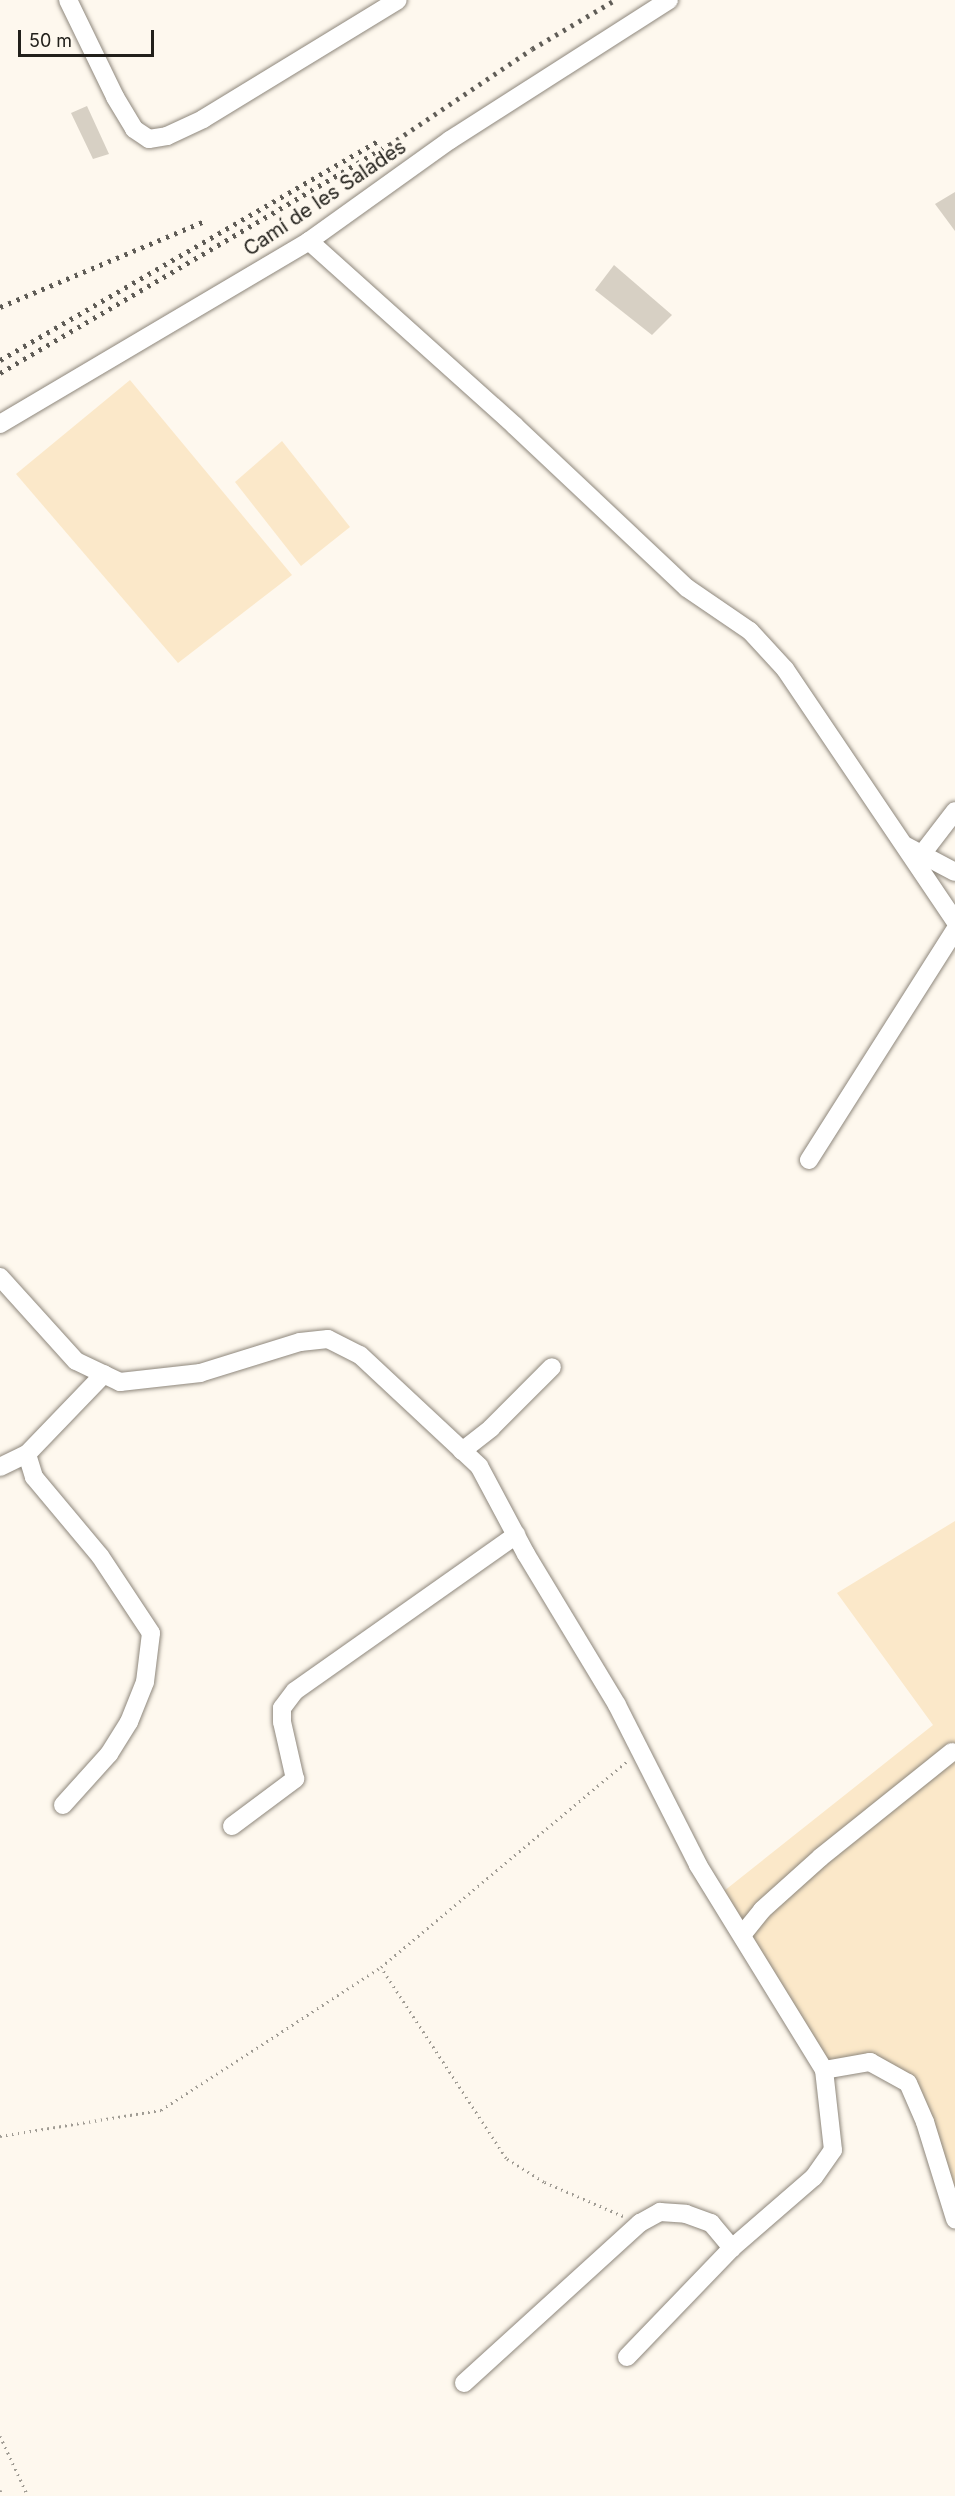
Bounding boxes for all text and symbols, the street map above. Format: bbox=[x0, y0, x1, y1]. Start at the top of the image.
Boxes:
scale bar bbox=[21, 18, 158, 56]
text: 50 m bbox=[29, 30, 72, 51]
street label: Camí de les Salades bbox=[239, 135, 411, 261]

